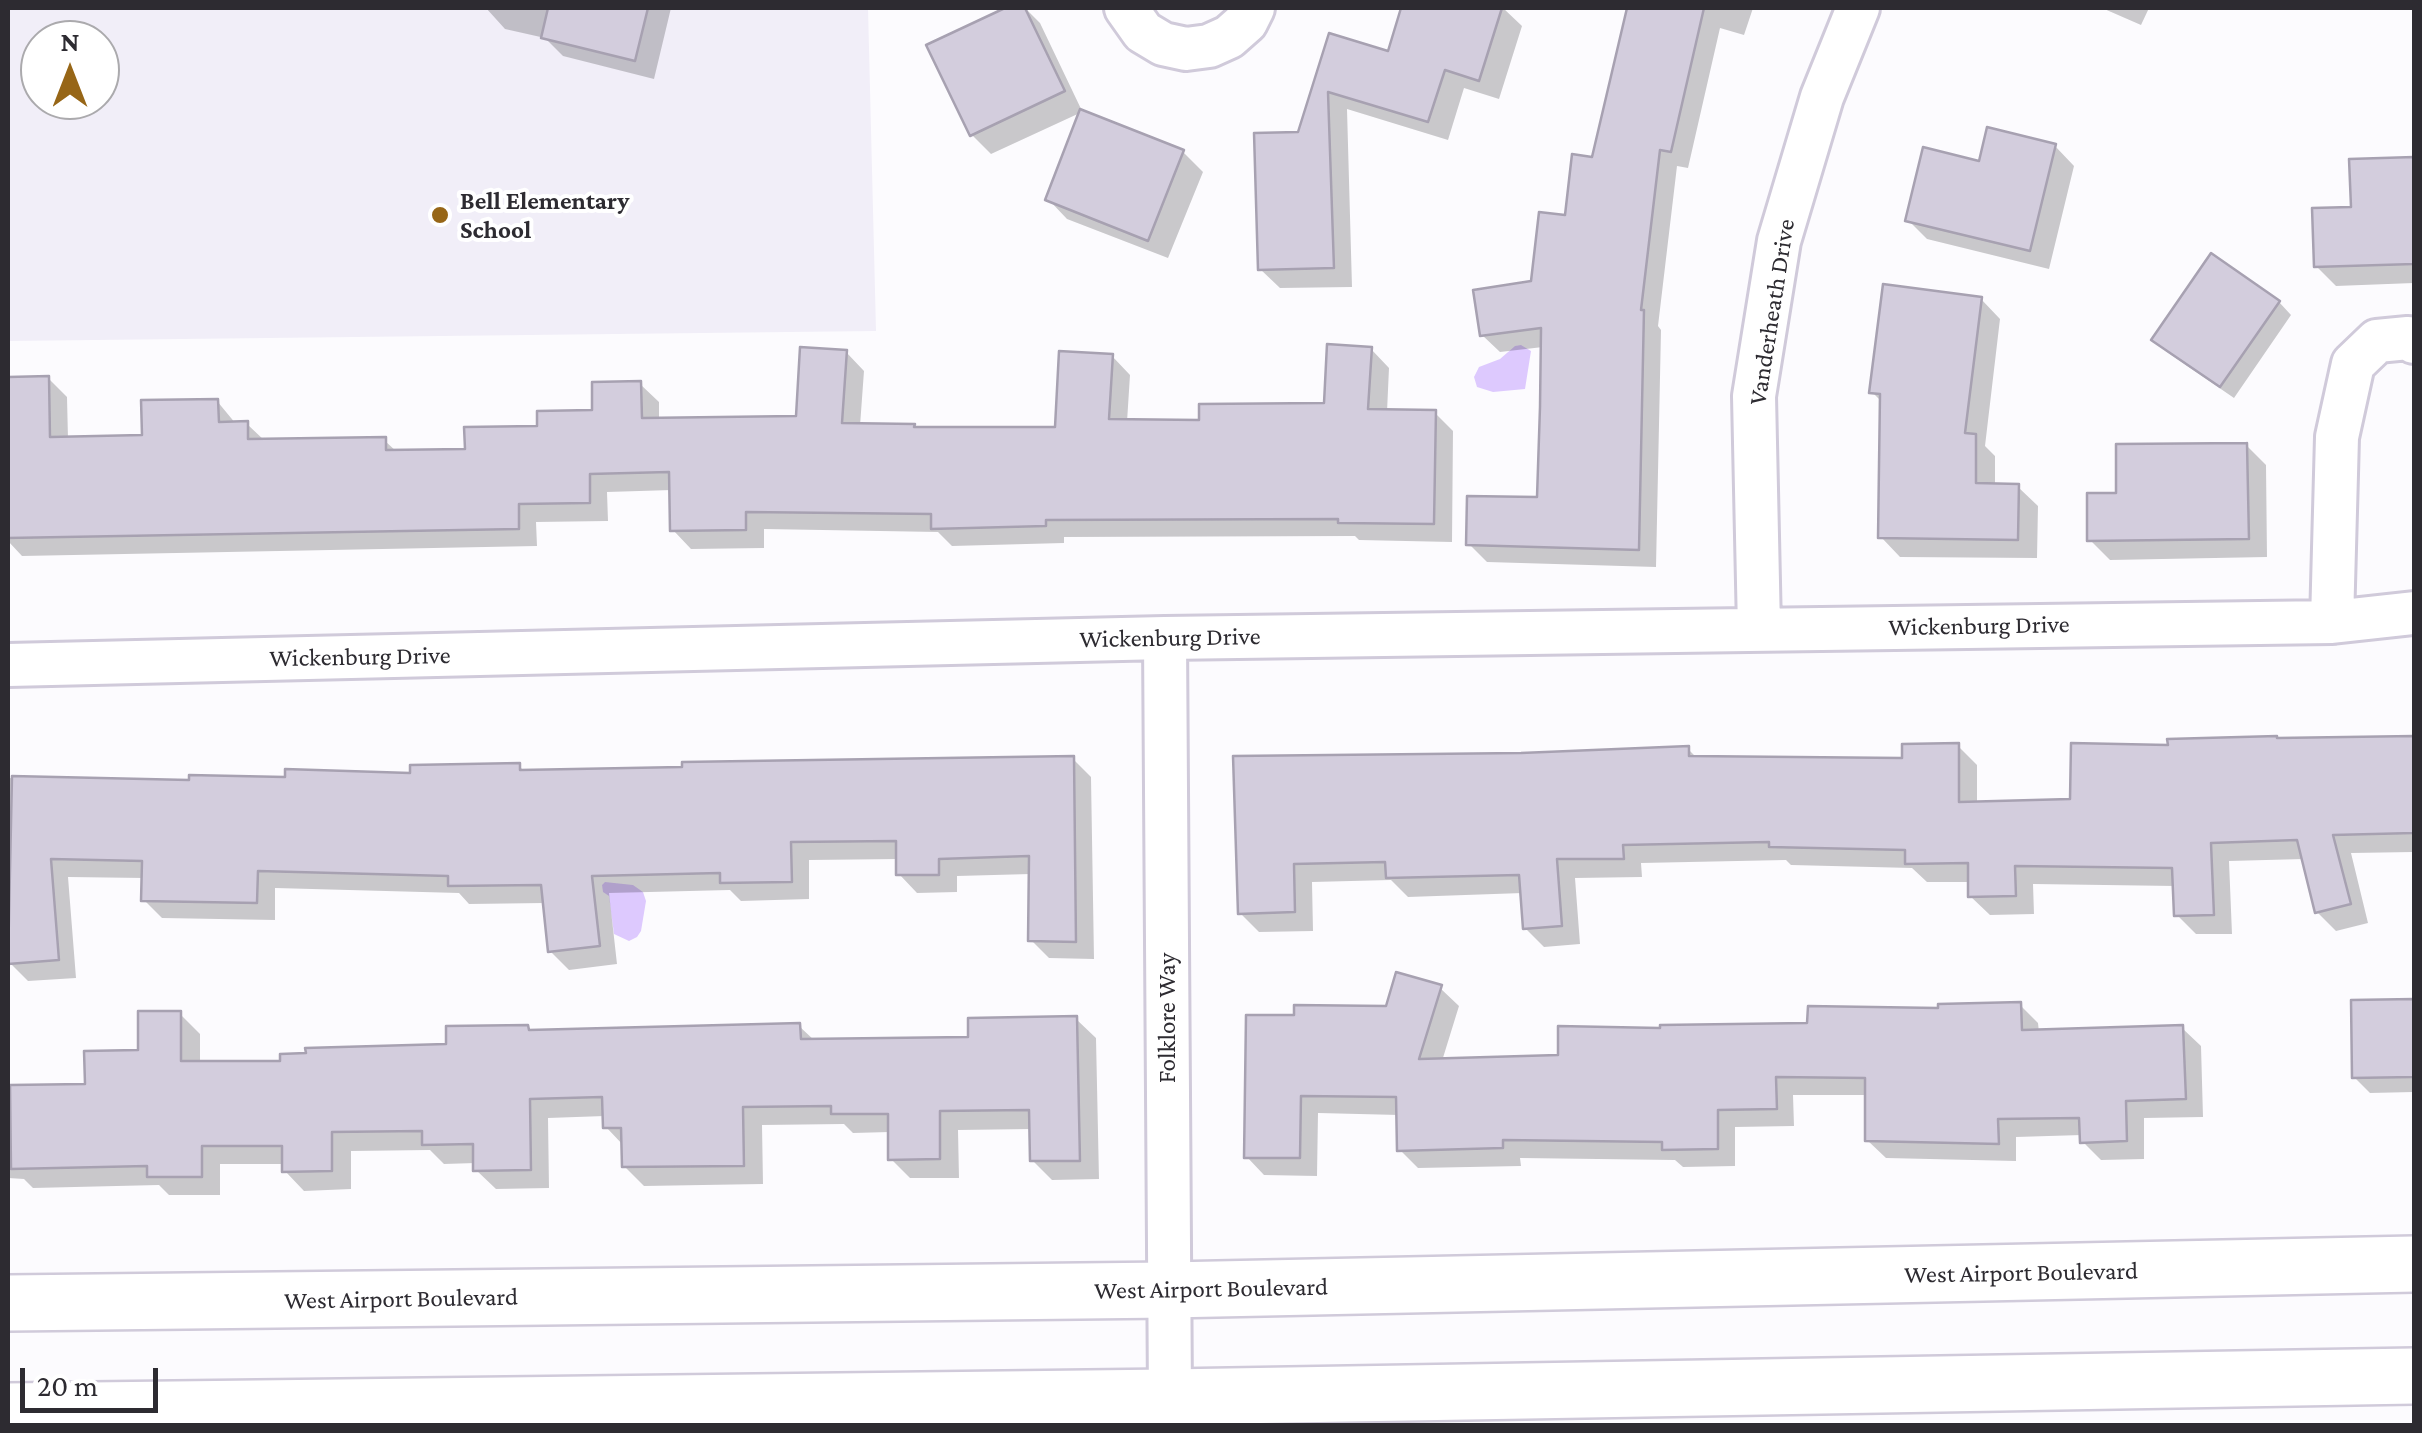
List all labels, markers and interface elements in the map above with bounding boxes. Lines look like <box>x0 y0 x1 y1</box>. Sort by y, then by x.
north arrow <box>20 20 120 120</box>
text: N <box>60 26 80 57</box>
place label: Bell Elementary School <box>460 186 629 245</box>
marker: Bell Elementary School <box>429 204 451 226</box>
street label: Vanderheath Drive <box>1742 217 1802 407</box>
street label: Wickenburg Drive <box>1888 609 2070 643</box>
street label: Wickenburg Drive <box>1079 621 1261 655</box>
street label: Wickenburg Drive <box>269 640 451 674</box>
street label: Folklore Way <box>1152 953 1182 1083</box>
street label: West Airport Boulevard <box>1904 1256 2138 1290</box>
street label: West Airport Boulevard <box>1094 1272 1328 1306</box>
street label: West Airport Boulevard <box>284 1282 518 1316</box>
scale bar <box>25 1348 162 1410</box>
text: 20 m <box>37 1369 98 1402</box>

